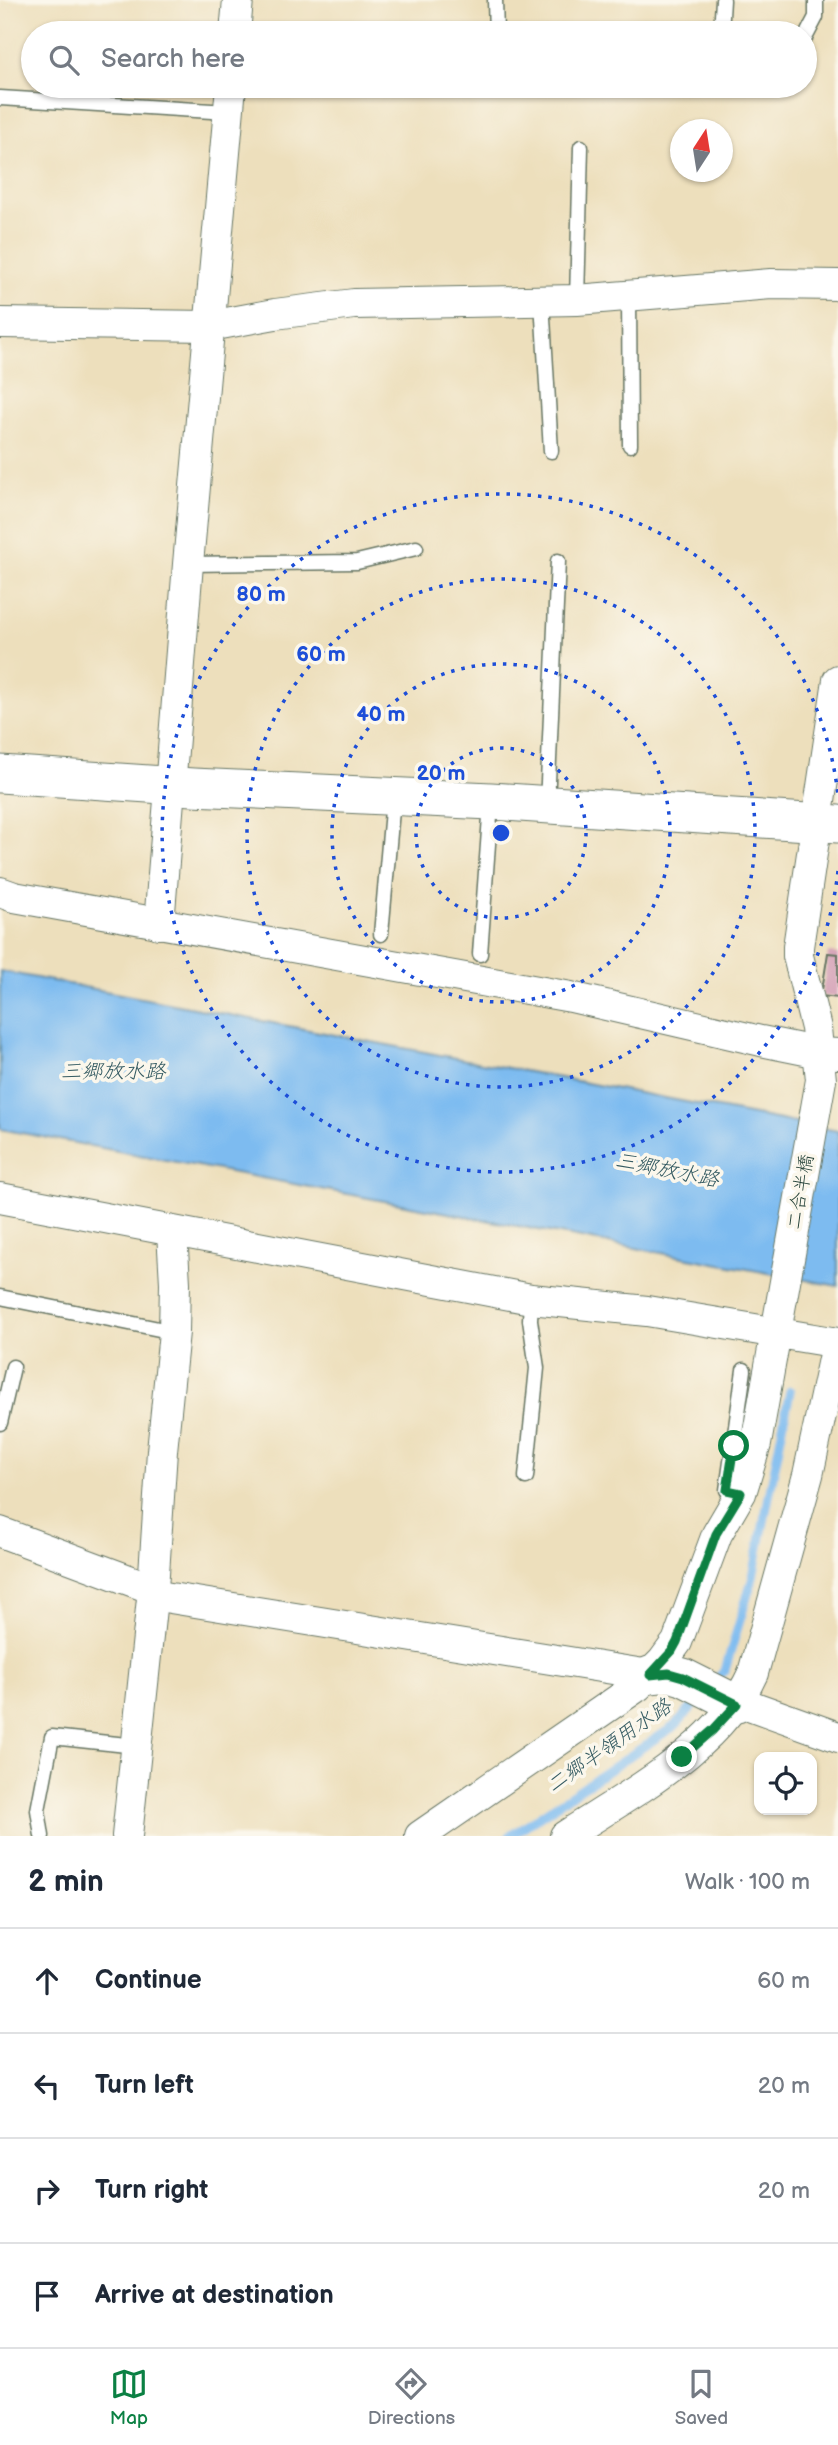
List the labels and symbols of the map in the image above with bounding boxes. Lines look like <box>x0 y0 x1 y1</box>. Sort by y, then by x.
north arrow <box>670 119 733 182</box>
text: 80 m <box>236 582 286 607</box>
text: 60 m <box>296 642 346 667</box>
text: 40 m <box>356 702 406 727</box>
text: 20 m <box>417 761 465 786</box>
centre of rings <box>489 821 513 845</box>
water label: 三郷放水路 <box>61 1059 166 1084</box>
water label: 三郷放水路 <box>613 1148 722 1192</box>
street label: 二合半橋 <box>783 1153 819 1231</box>
route start <box>718 1430 749 1461</box>
water label: 二郷半領用水路 <box>542 1693 677 1798</box>
route end <box>666 1741 697 1772</box>

